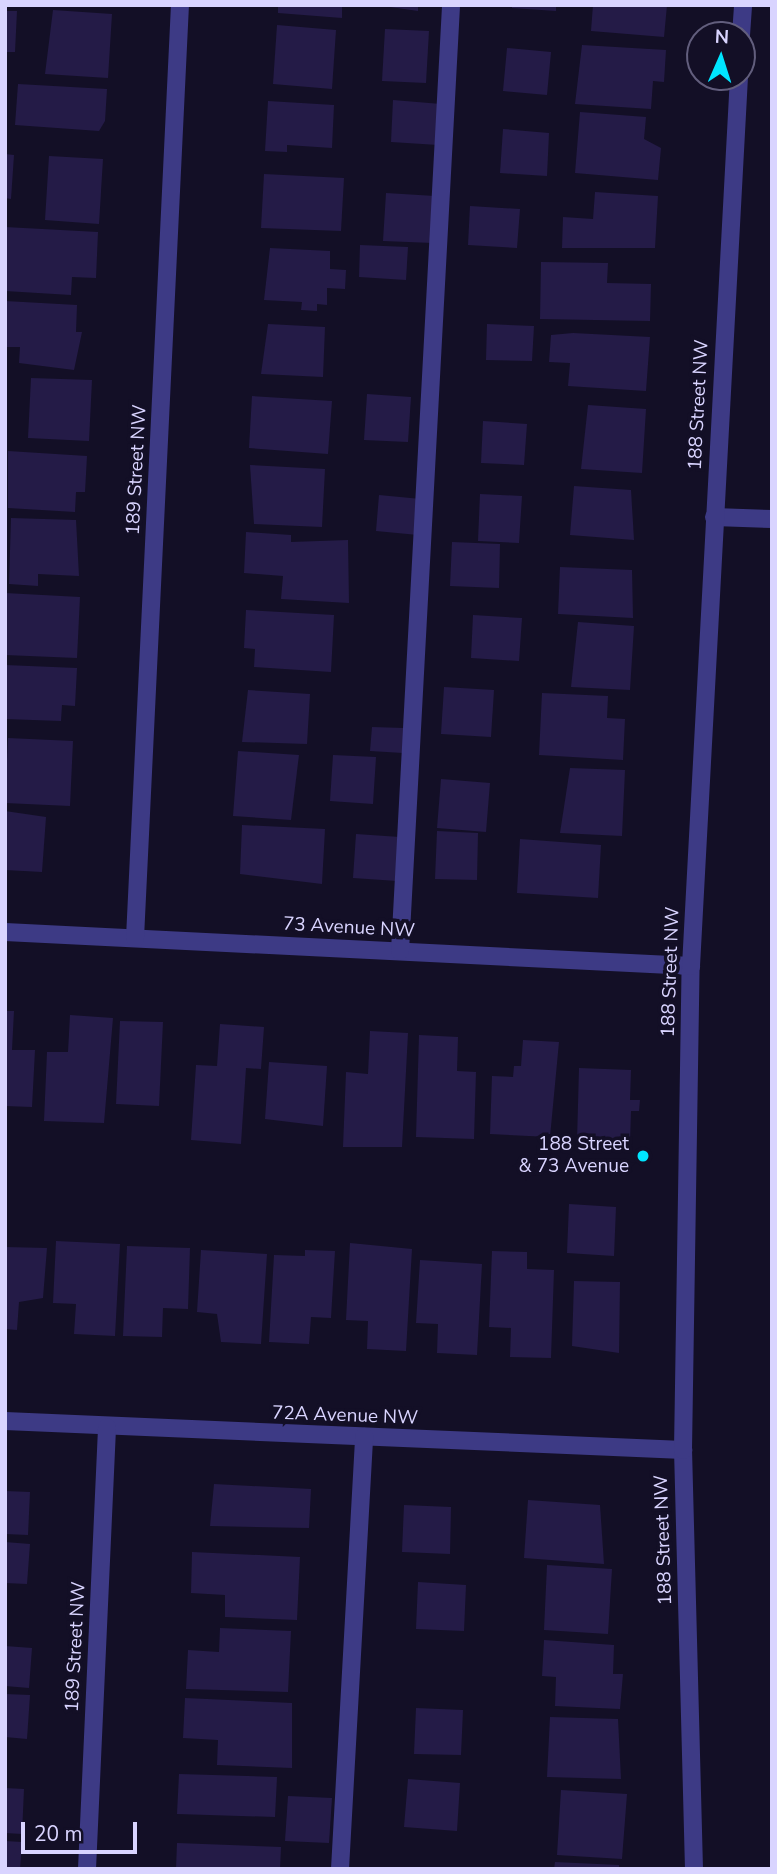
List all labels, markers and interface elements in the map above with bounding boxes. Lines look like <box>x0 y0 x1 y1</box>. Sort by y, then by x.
north arrow <box>686 21 756 91</box>
text: N <box>714 24 730 50</box>
street label: 188 Street NW <box>684 339 714 471</box>
street label: 189 Street NW <box>122 404 152 536</box>
street label: 188 Street NW <box>657 906 685 1038</box>
street label: 73 Avenue NW <box>282 913 416 943</box>
place label: 188 Street & 73 Avenue <box>519 1134 629 1178</box>
marker: 188 Street & 73 Avenue <box>635 1148 651 1164</box>
street label: 72A Avenue NW <box>272 1402 418 1430</box>
street label: 188 Street NW <box>650 1474 678 1606</box>
street label: 189 Street NW <box>61 1581 91 1713</box>
scale bar <box>24 1808 140 1852</box>
text: 20 m <box>34 1820 83 1848</box>

